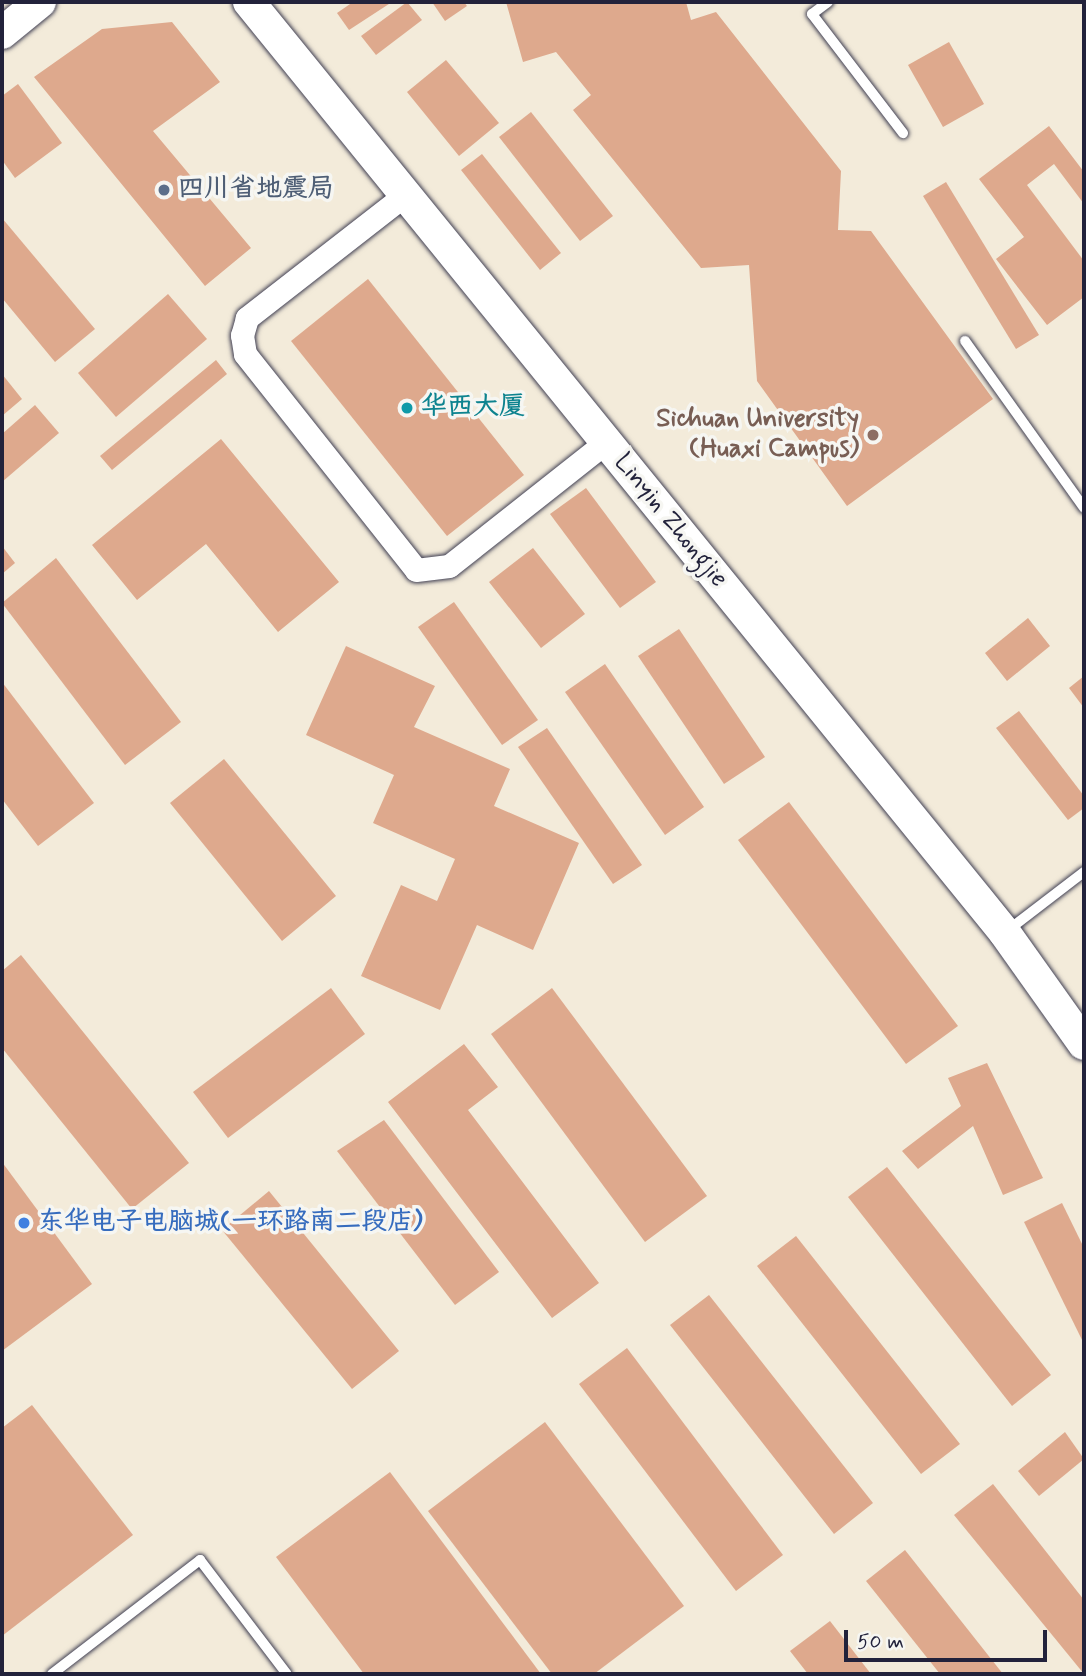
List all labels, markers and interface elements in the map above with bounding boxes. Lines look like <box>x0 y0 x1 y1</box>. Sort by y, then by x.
place label: 四川省地震局 <box>178 174 334 206</box>
marker: 四川省地震局 <box>156 182 172 198</box>
place label: 华西大厦 <box>421 392 525 424</box>
marker: 华西大厦 <box>399 400 415 416</box>
place label: Sichuan University (Huaxi Campus) <box>656 404 859 466</box>
marker: Sichuan University (Huaxi Campus) <box>865 427 881 443</box>
street label: Linyin Zhongjie <box>605 446 735 596</box>
place label: 东华电子电脑城(一环路南二段店) <box>38 1207 422 1239</box>
marker: 东华电子电脑城(一环路南二段店) <box>16 1215 32 1231</box>
scale bar <box>848 1616 1051 1660</box>
text: 50 m <box>857 1628 904 1656</box>

